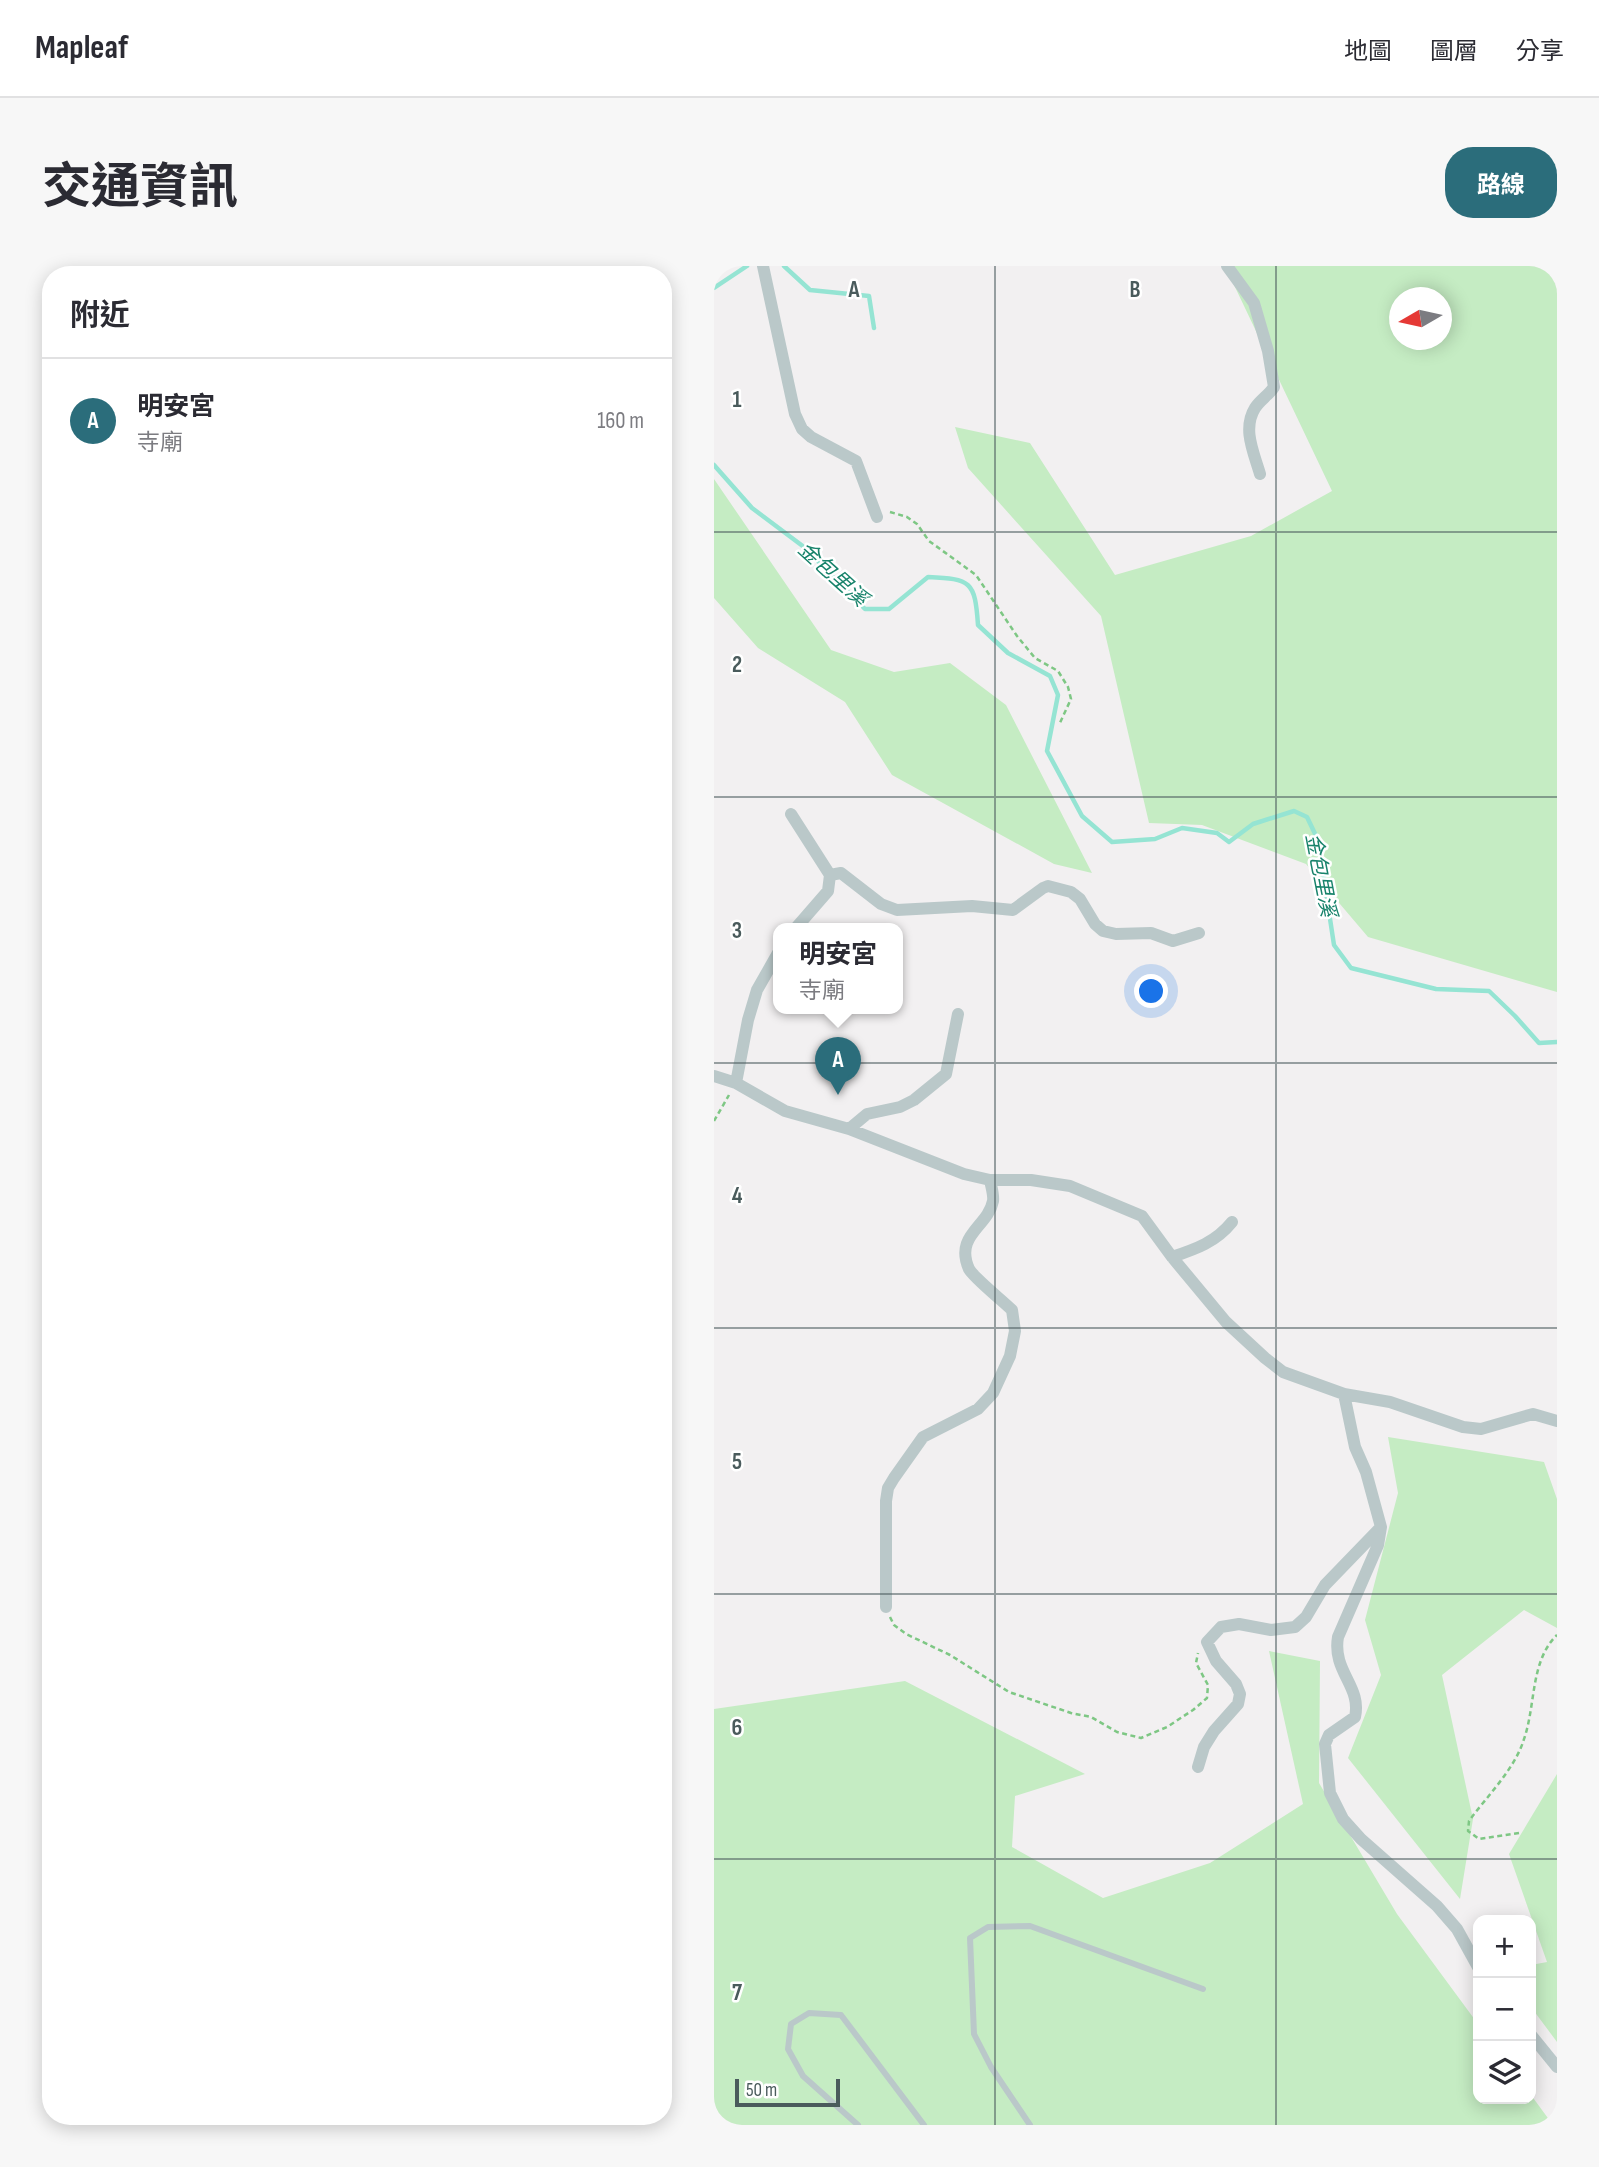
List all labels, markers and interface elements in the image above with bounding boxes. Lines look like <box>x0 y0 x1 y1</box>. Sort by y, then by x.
text: Mapleaf <box>35 28 128 68</box>
text: 地圖 <box>1344 37 1392 66</box>
text: 圖層 <box>1430 37 1478 66</box>
text: 分享 <box>1516 37 1564 66</box>
button: 路線 <box>1445 147 1557 218</box>
text: 交通資訊 <box>42 159 238 218</box>
text: A <box>848 276 861 304</box>
text: B <box>1130 276 1141 304</box>
north arrow <box>1389 287 1452 350</box>
text: 附近 <box>70 298 130 334</box>
text: 1 <box>732 386 742 414</box>
text: 明安宮 <box>137 392 215 423</box>
text: A <box>88 407 98 435</box>
text: 160 m <box>597 407 644 435</box>
text: 寺廟 <box>137 429 183 457</box>
water label: 金包里溪 <box>793 537 874 614</box>
text: 2 <box>732 651 742 679</box>
water label: 金包里溪 <box>1300 831 1341 922</box>
text: 3 <box>732 917 742 945</box>
popup <box>773 923 903 1014</box>
text: 明安宮 <box>799 940 877 971</box>
your location <box>1134 974 1168 1008</box>
text: 寺廟 <box>799 977 845 1005</box>
pin: A <box>815 1037 861 1095</box>
text: 4 <box>732 1182 743 1210</box>
text: 5 <box>732 1448 742 1476</box>
text: 6 <box>732 1714 742 1742</box>
map controls <box>1473 1915 1536 2104</box>
button: + <box>1473 1915 1536 1978</box>
button: − <box>1473 1978 1536 2041</box>
text: 7 <box>732 1979 742 2007</box>
button: layers <box>1473 2041 1536 2104</box>
scale bar <box>735 2076 840 2108</box>
text: 50 m <box>746 2079 777 2102</box>

